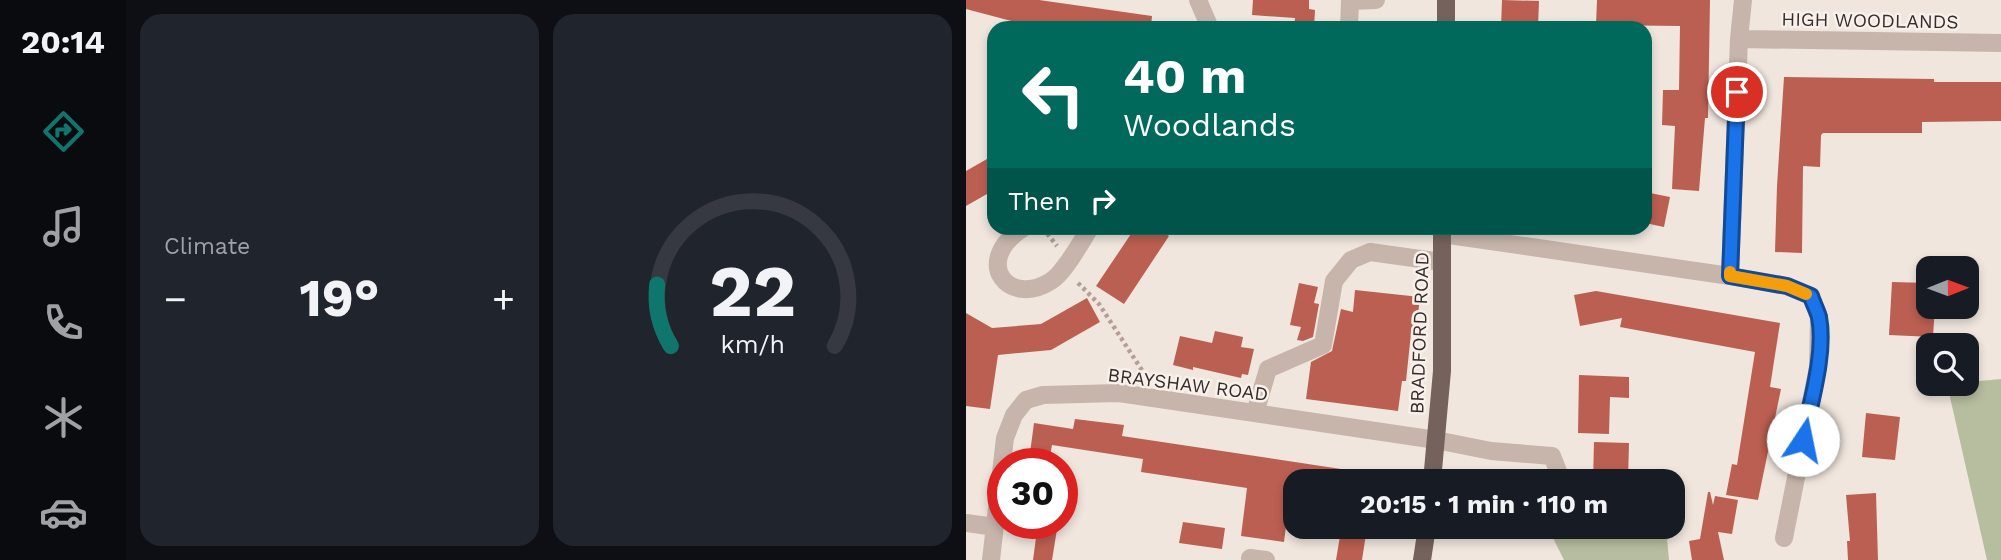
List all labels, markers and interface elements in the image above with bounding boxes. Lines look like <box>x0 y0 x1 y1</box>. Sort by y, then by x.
street label: HIGH WOODLANDS <box>1781 7 1959 34</box>
text: 20:14 <box>21 23 105 61</box>
text: 40 m <box>1123 47 1246 105</box>
icon: left <box>1008 49 1099 140</box>
pin <box>1707 62 1767 122</box>
icon: arrive <box>1718 73 1756 111</box>
text: Woodlands <box>1123 106 1296 144</box>
icon: directions <box>39 107 88 156</box>
icon: right <box>1084 182 1122 220</box>
text: Then <box>1008 186 1070 216</box>
icon: music <box>39 202 88 251</box>
text: Climate <box>164 233 250 260</box>
text: 22 <box>709 248 796 334</box>
street label: BRADFORD ROAD <box>1405 252 1434 414</box>
north arrow <box>1916 256 1979 318</box>
map controls <box>1916 256 1979 396</box>
text: 19° <box>299 268 380 329</box>
text: − <box>164 277 187 321</box>
text: + <box>492 277 515 321</box>
icon: phone <box>39 298 88 347</box>
text: km/h <box>720 330 785 359</box>
button: search <box>1916 333 1979 396</box>
street label: BRAYSHAW ROAD <box>1106 363 1270 406</box>
icon: climate <box>39 393 88 442</box>
position arrow <box>1766 403 1840 477</box>
speed limit sign: 30 <box>987 448 1078 539</box>
icon: car <box>39 488 88 537</box>
text: 20:15 · 1 min · 110 m <box>1360 489 1608 519</box>

